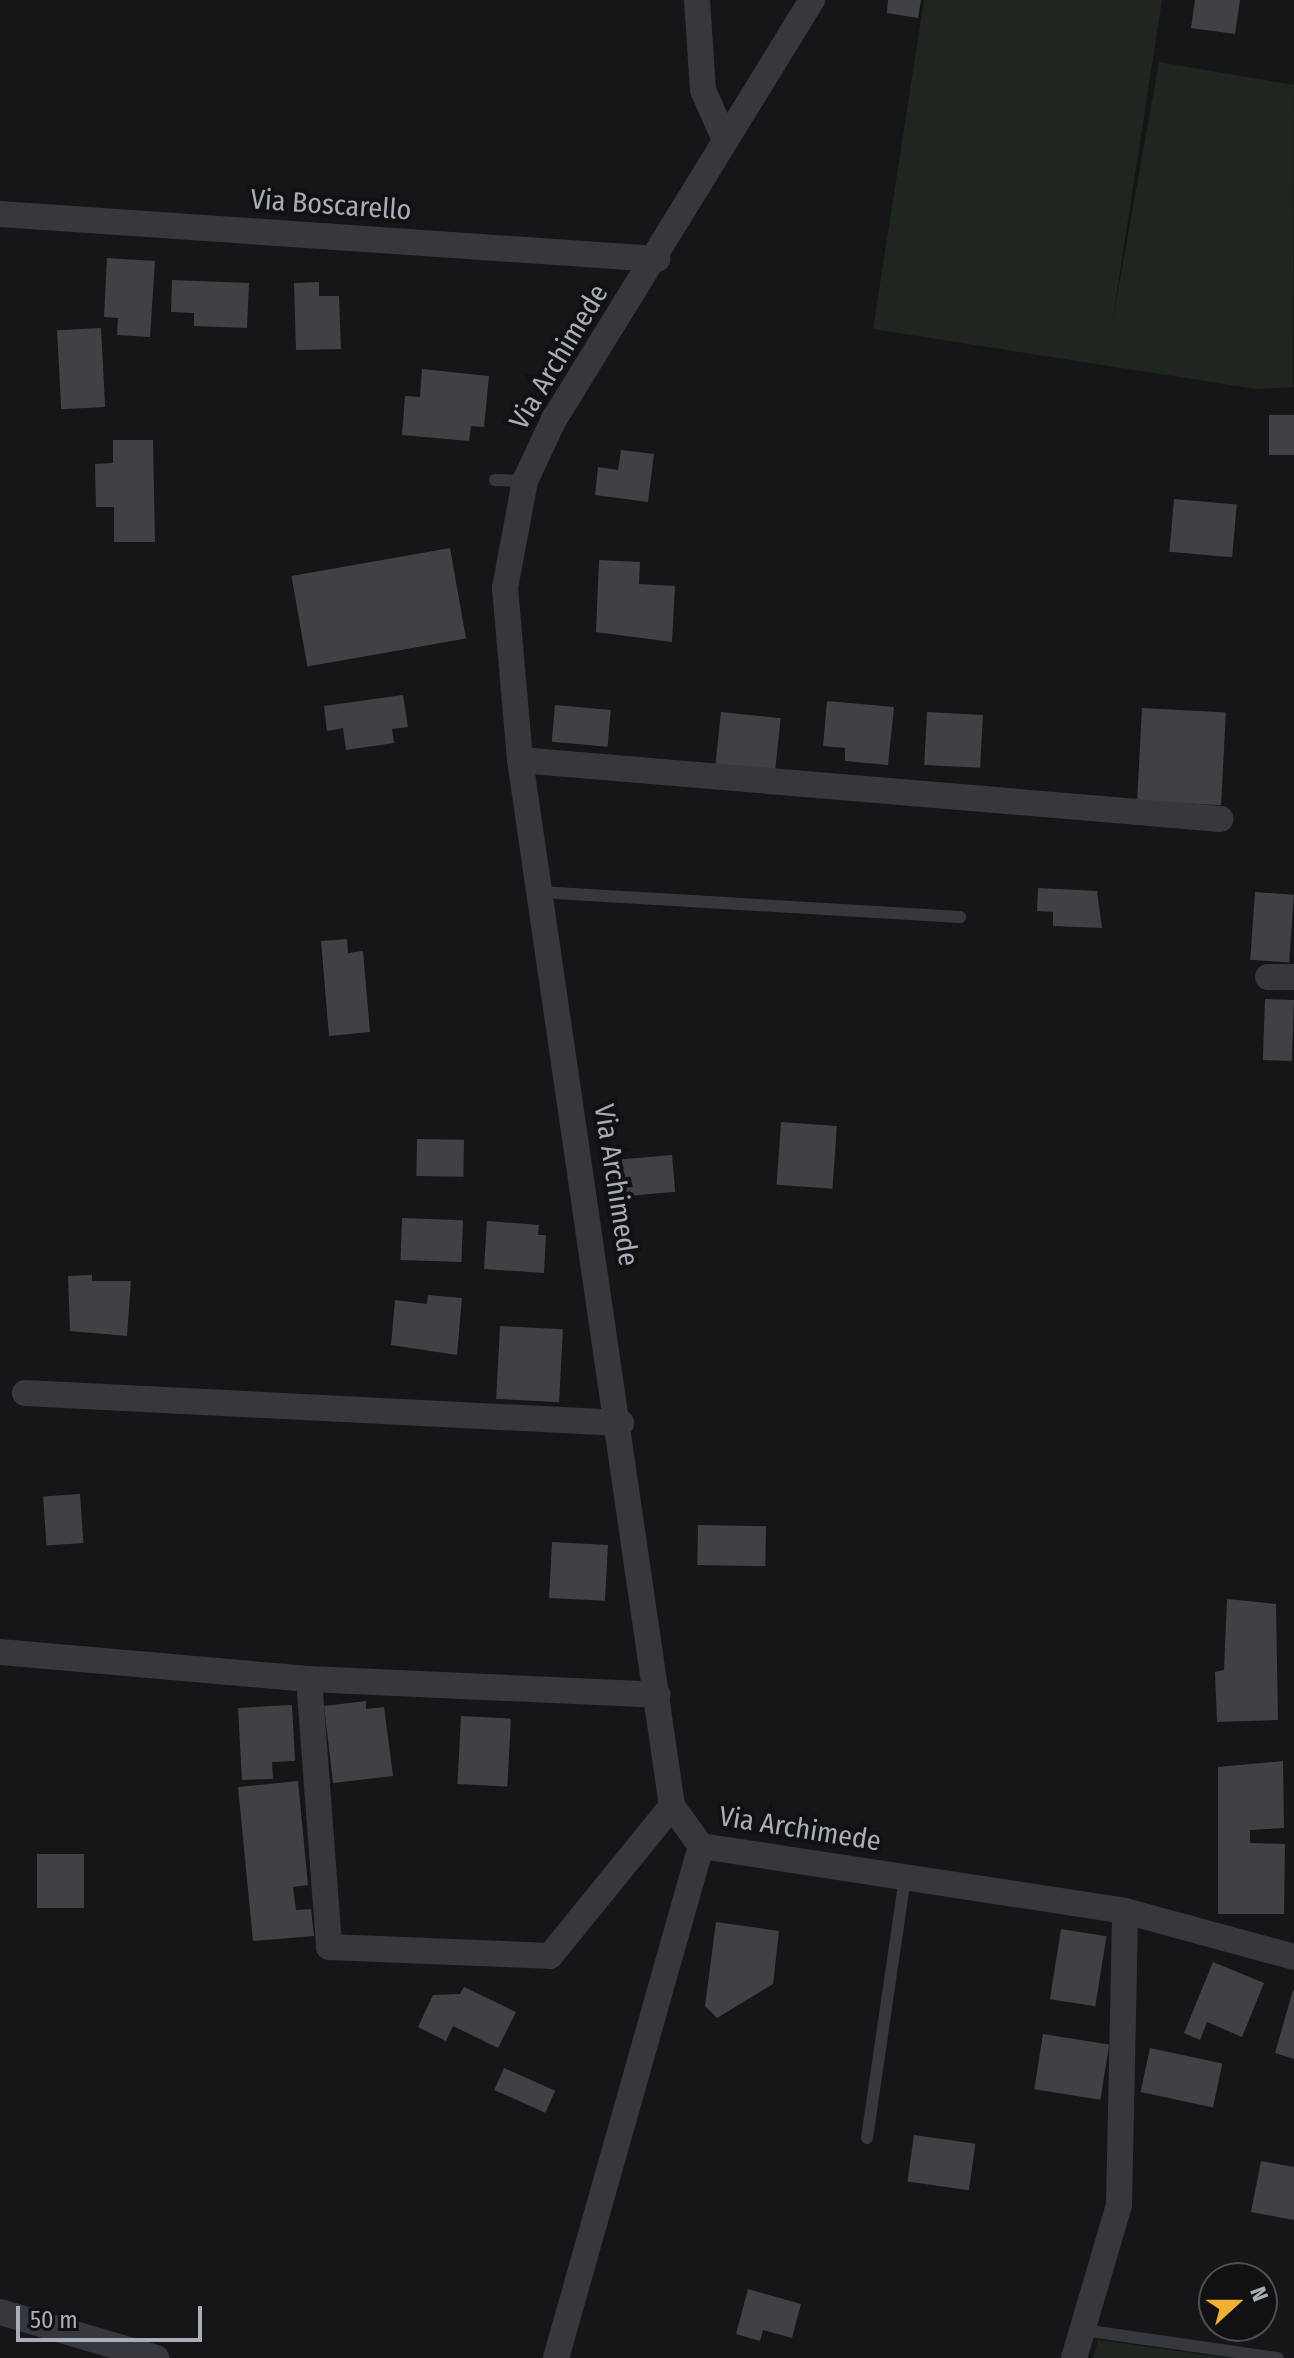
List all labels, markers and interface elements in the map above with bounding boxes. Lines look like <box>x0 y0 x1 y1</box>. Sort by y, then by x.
street label: Via Boscarello <box>249 183 413 227</box>
street label: Via Archimede <box>503 278 615 436</box>
street label: Via Archimede <box>587 1102 645 1268</box>
street label: Via Archimede <box>717 1800 883 1858</box>
north arrow <box>1198 2262 1278 2342</box>
text: N <box>1244 2283 1274 2305</box>
scale bar <box>20 2290 206 2340</box>
text: 50 m <box>30 2306 78 2334</box>

